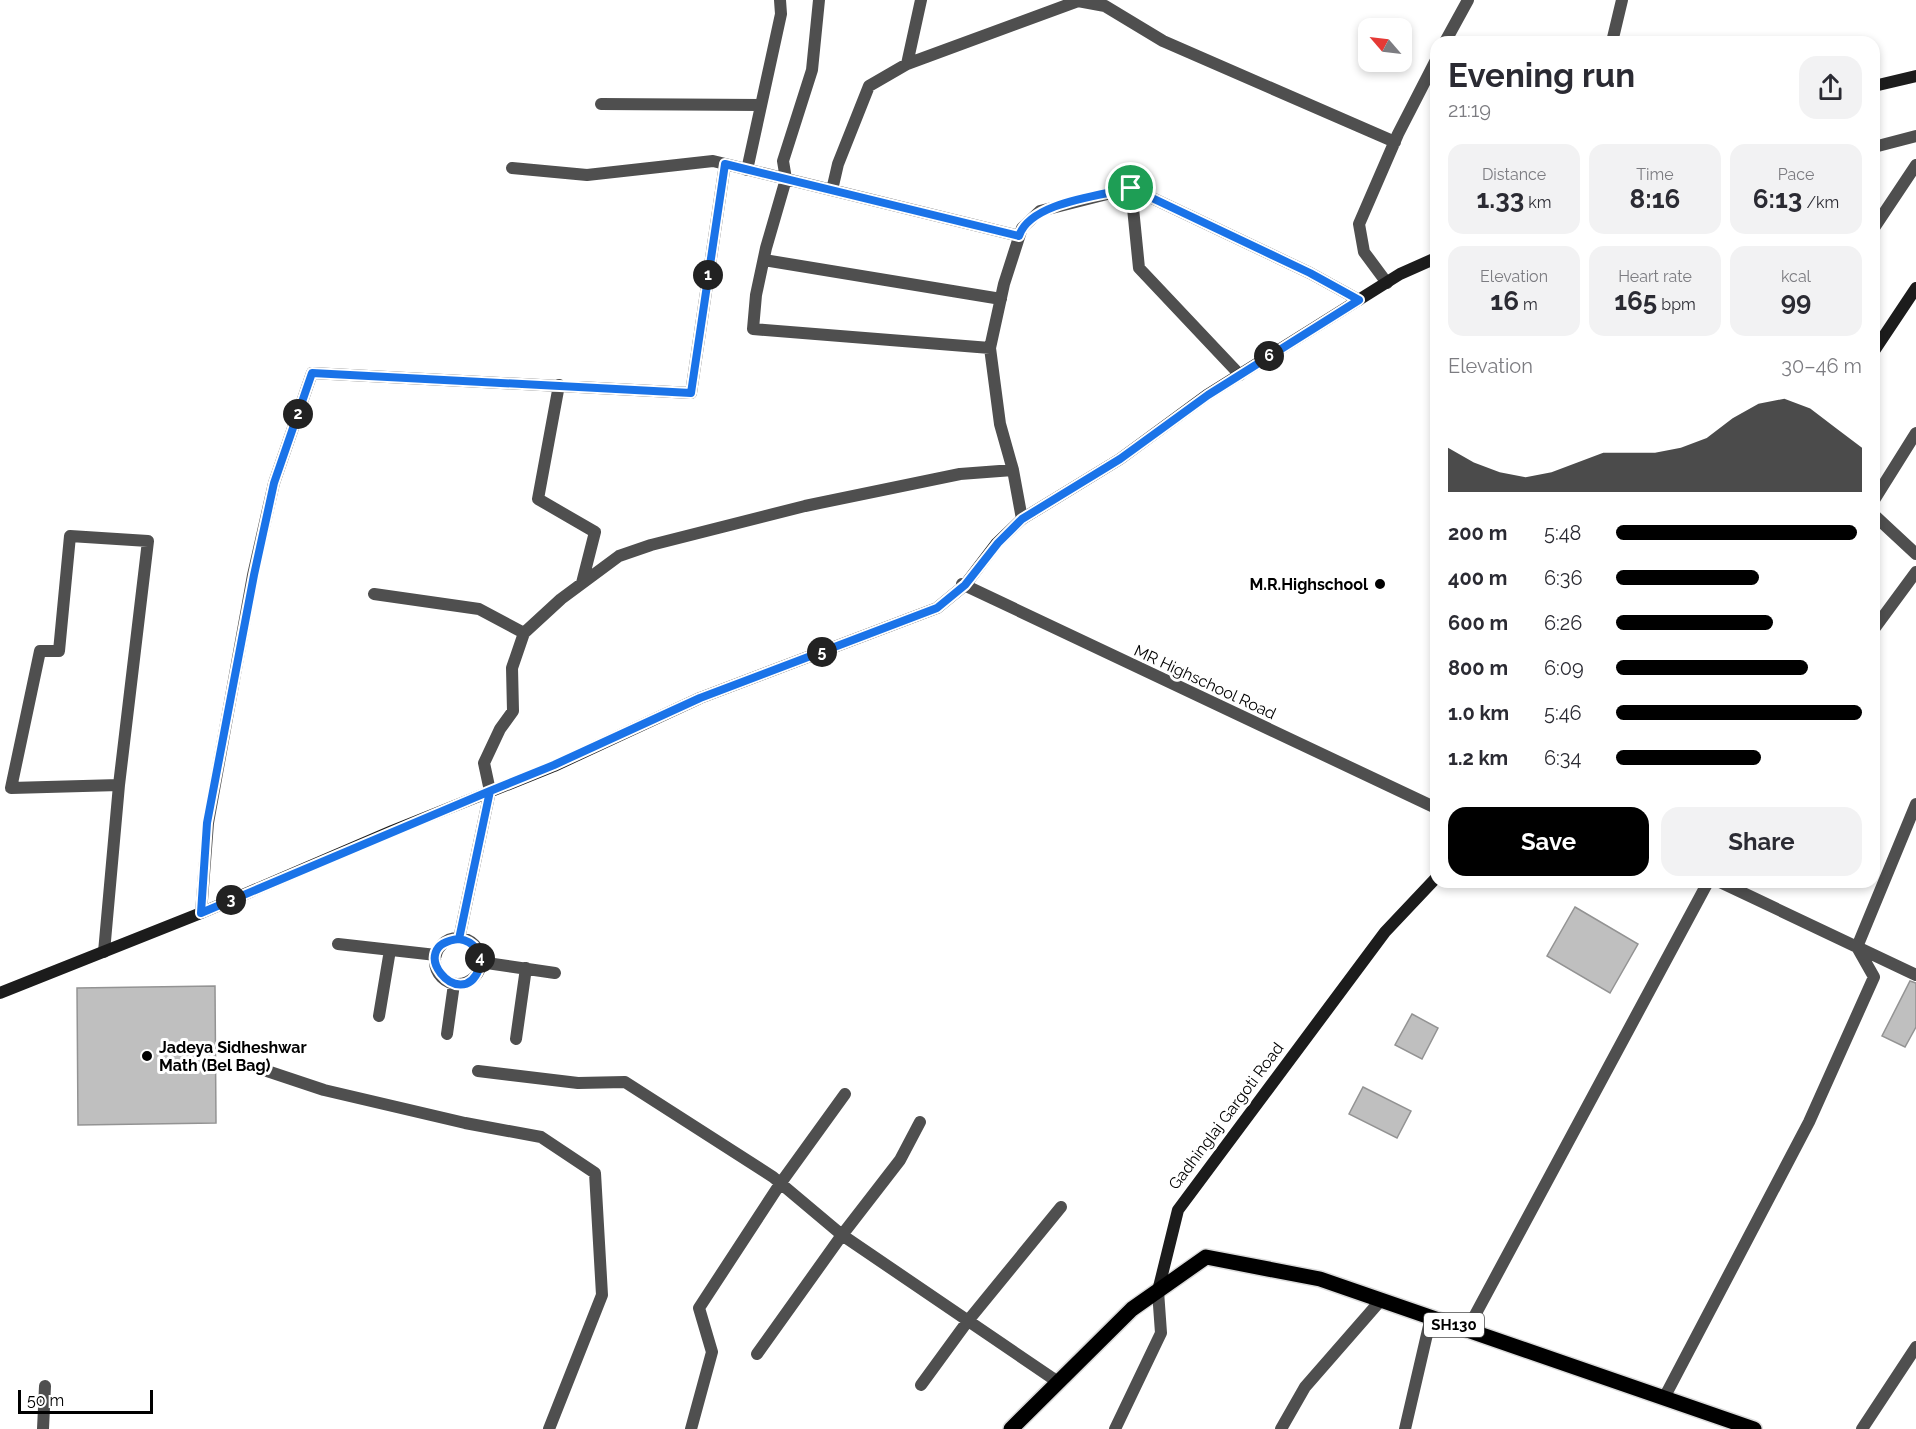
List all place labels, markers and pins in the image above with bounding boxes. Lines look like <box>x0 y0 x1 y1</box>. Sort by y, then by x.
pin <box>1105 162 1156 213</box>
pin: 1 <box>693 260 723 290</box>
pin: 6 <box>1254 341 1284 371</box>
pin: 2 <box>283 399 313 429</box>
place label: M.R.Highschool <box>1249 575 1369 594</box>
marker: M.R.Highschool <box>1373 577 1387 591</box>
pin: 5 <box>807 637 837 667</box>
pin: 3 <box>216 885 246 915</box>
pin: 4 <box>465 943 495 973</box>
place label: Jadeya Sidheshwar Math (Bel Bag) <box>159 1038 307 1075</box>
marker: Jadeya Sidheshwar Math (Bel Bag) <box>140 1049 154 1063</box>

